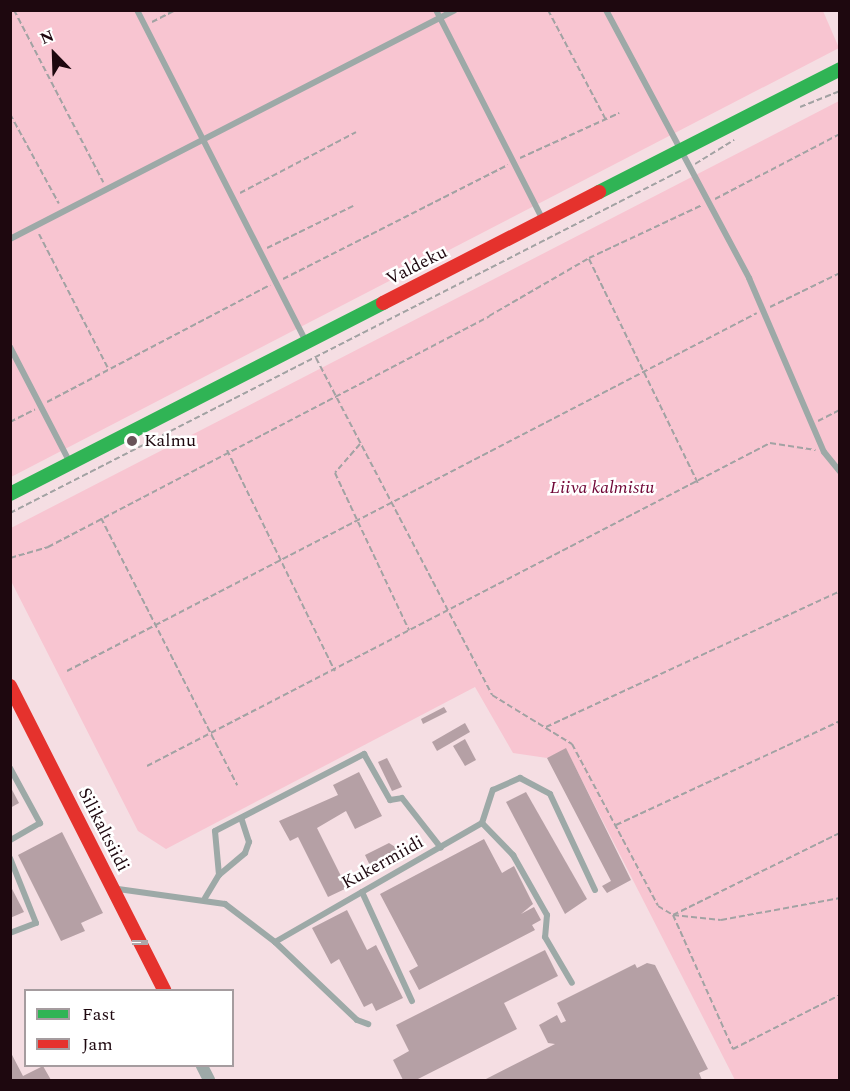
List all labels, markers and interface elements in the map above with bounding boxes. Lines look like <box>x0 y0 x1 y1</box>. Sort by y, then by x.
north arrow <box>24 24 84 84</box>
text: N <box>36 24 58 51</box>
street label: Valdeku <box>383 242 451 290</box>
place label: Kalmu <box>144 430 196 452</box>
marker: Kalmu <box>125 434 139 448</box>
park label: Liiva kalmistu <box>550 477 654 499</box>
street label: Silikaltsiidi <box>73 785 133 875</box>
street label: Kukermiidi <box>338 832 428 894</box>
legend <box>24 989 234 1067</box>
text: Fast <box>82 1001 115 1028</box>
text: Jam <box>82 1031 113 1058</box>

